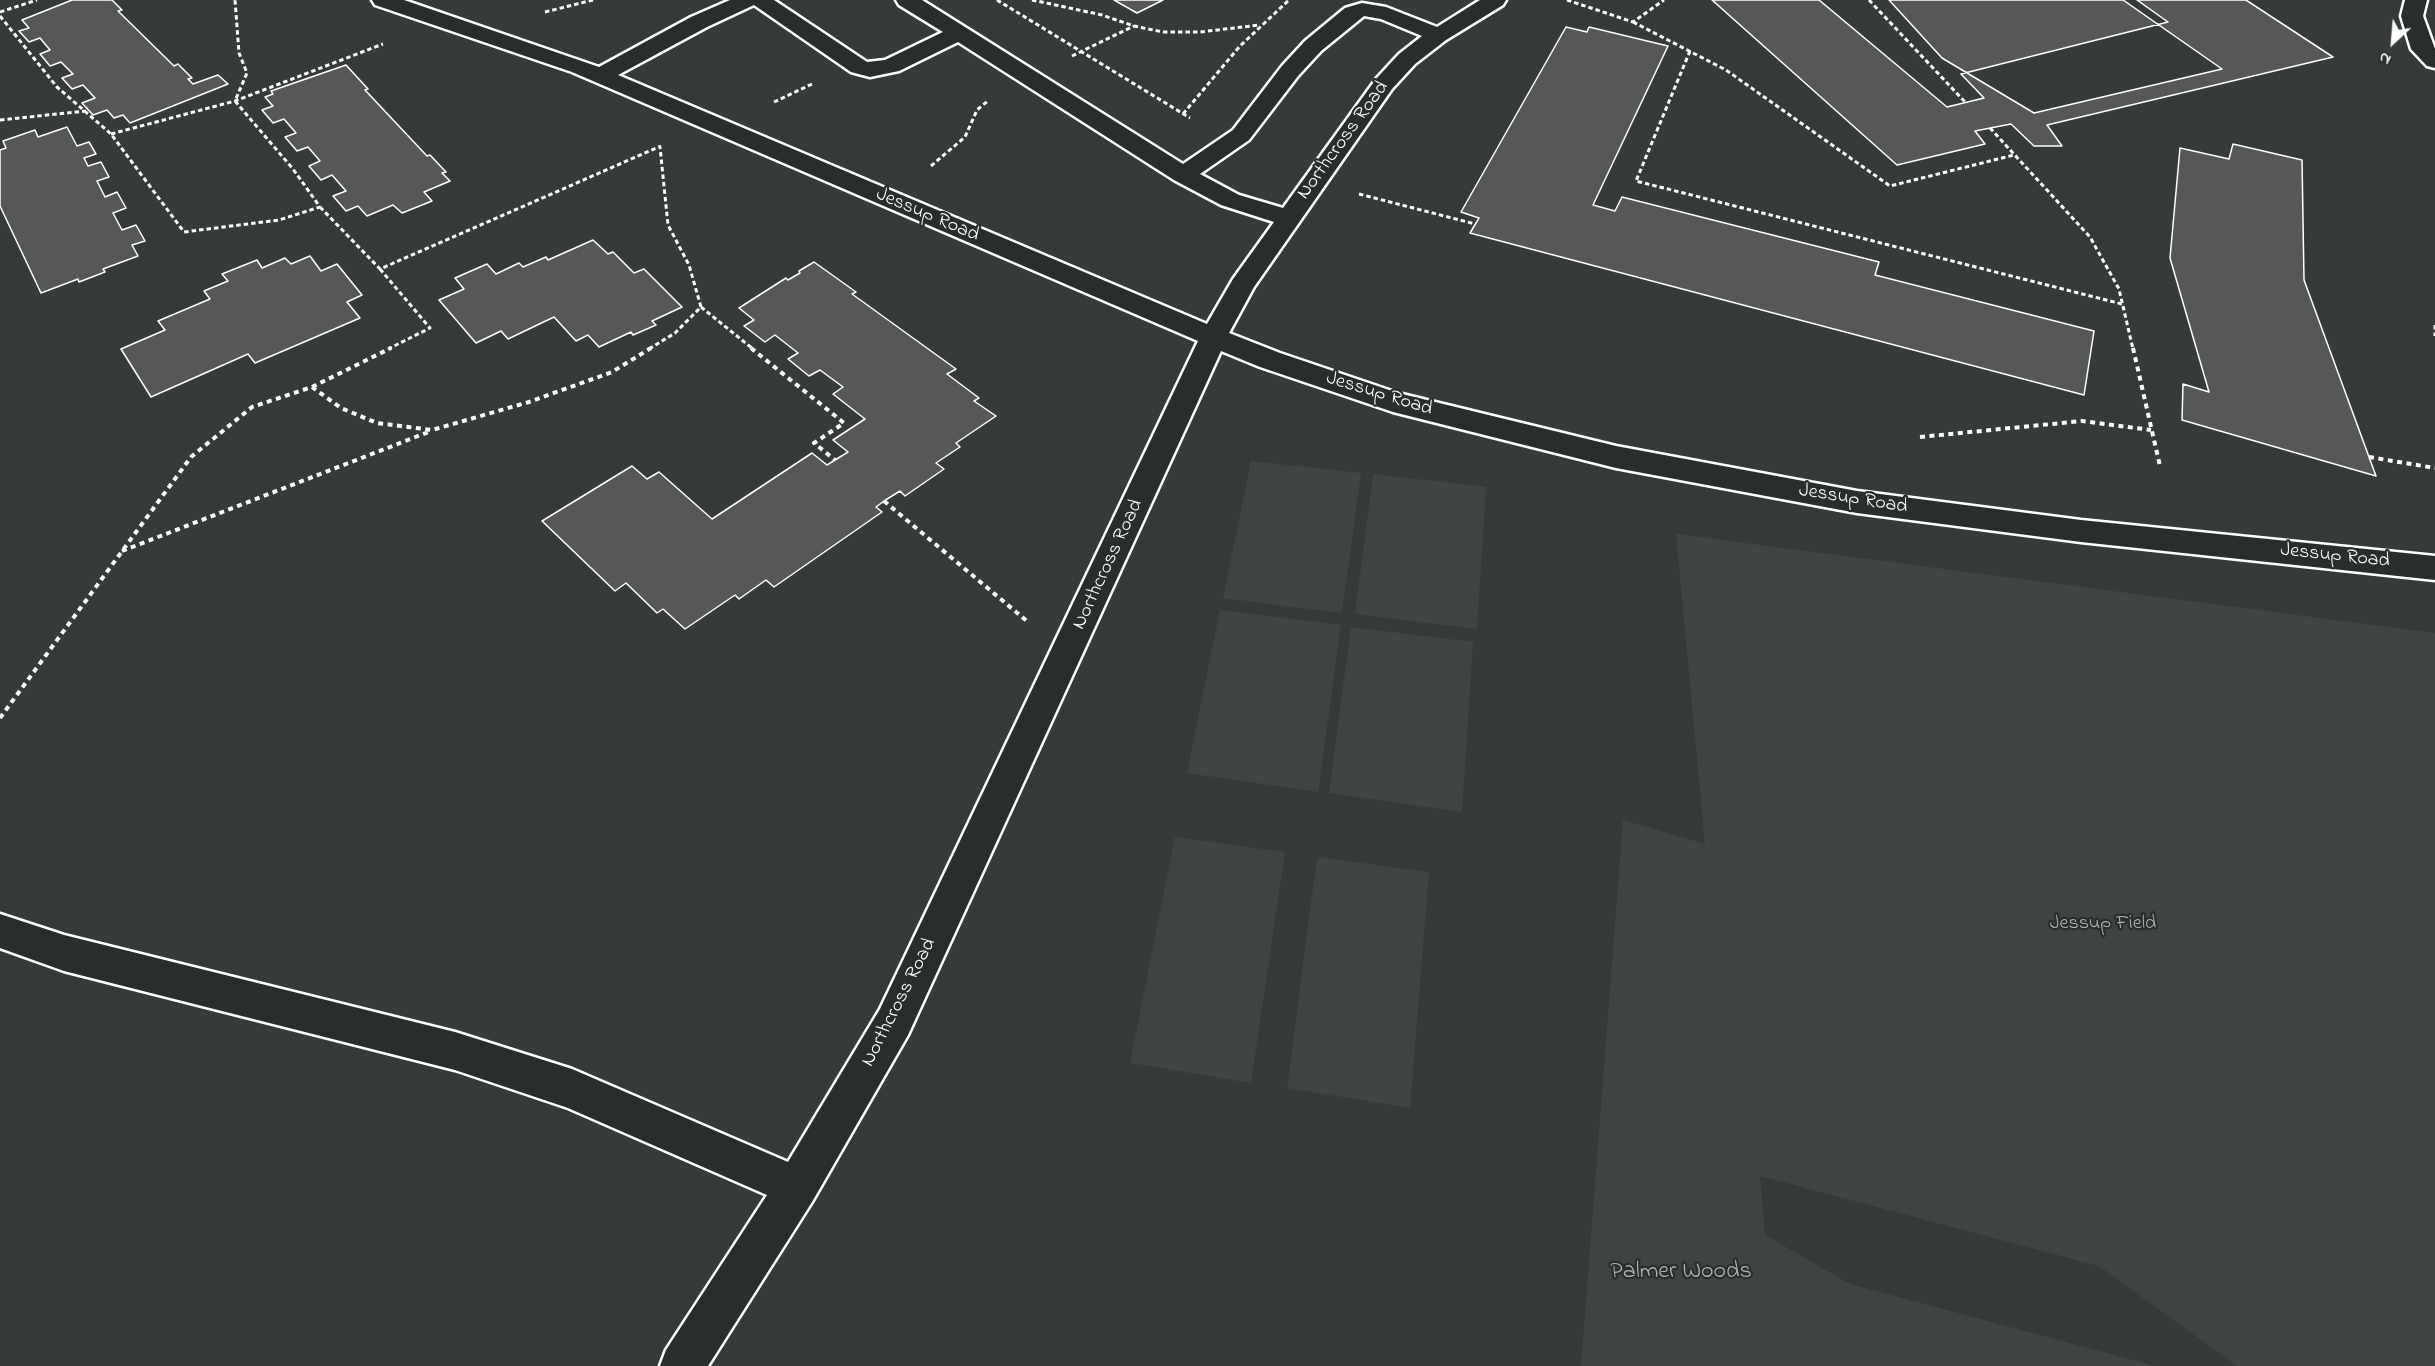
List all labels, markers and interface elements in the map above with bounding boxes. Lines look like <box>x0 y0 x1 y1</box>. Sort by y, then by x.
north arrow <box>2363 12 2423 72</box>
text: N <box>2375 45 2395 71</box>
street label: Northcross Road <box>1293 77 1395 205</box>
street label: Jessup Road <box>872 183 982 249</box>
street label: Jessup Road <box>1323 367 1435 423</box>
street label: Jessup Road <box>1797 480 1909 520</box>
street label: Northcross Road <box>1068 496 1150 634</box>
street label: Jessup Road <box>2279 539 2391 575</box>
park label: Jessup Field <box>2050 913 2156 937</box>
street label: Northcross Road <box>857 935 943 1071</box>
park label: Palmer Woods <box>1610 1259 1752 1287</box>

